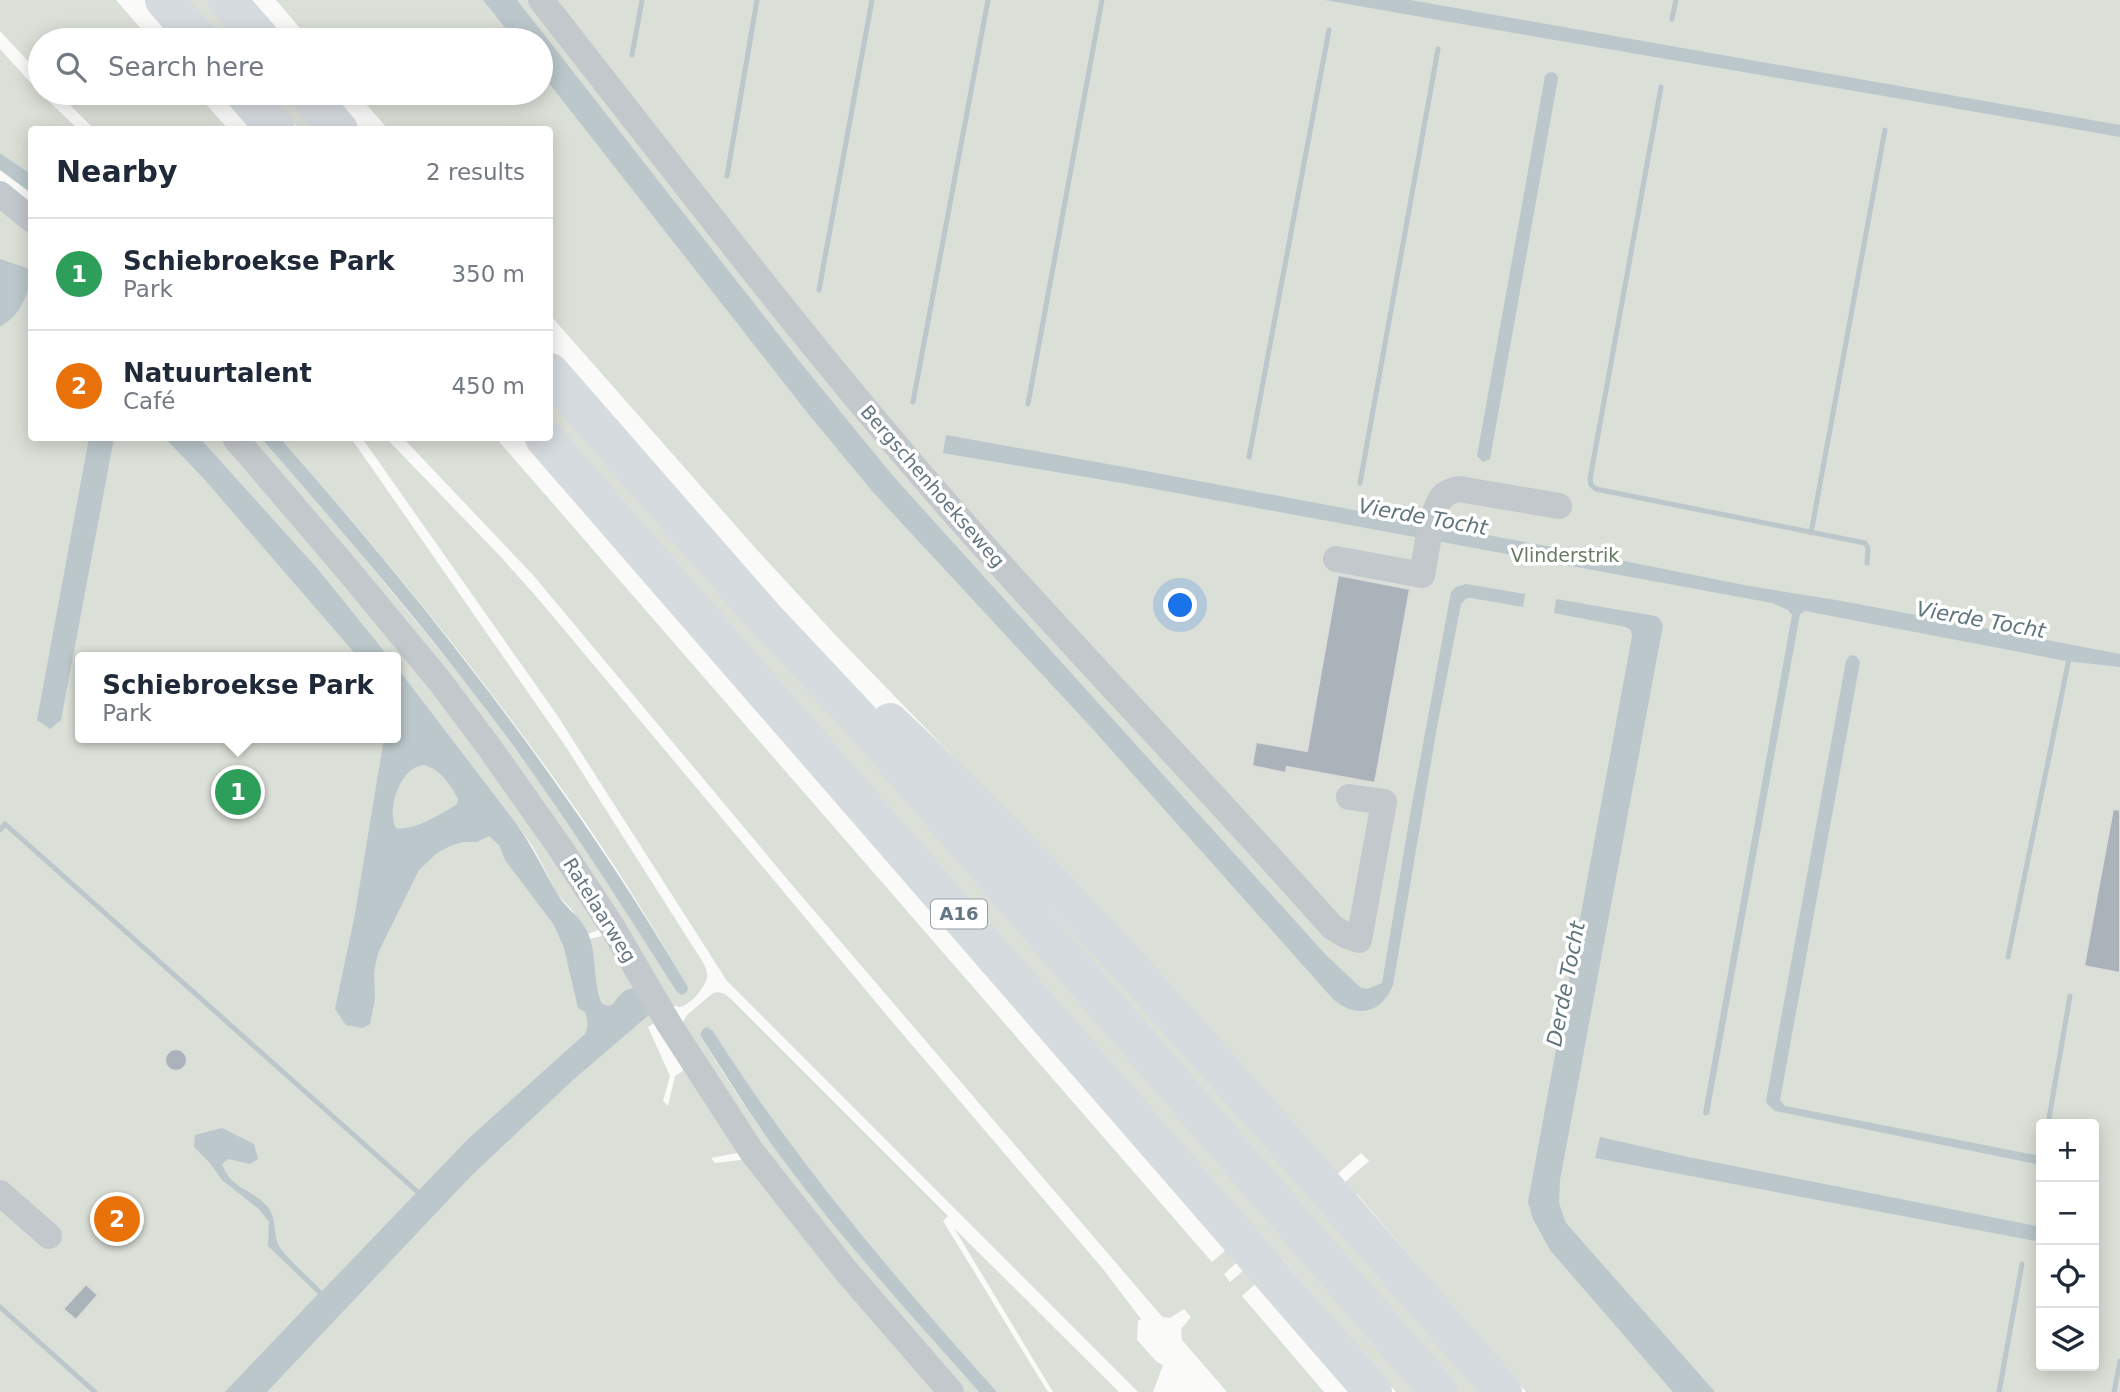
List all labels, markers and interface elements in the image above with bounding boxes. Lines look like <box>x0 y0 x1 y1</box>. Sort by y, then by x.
search box <box>28 28 553 105</box>
icon: search <box>52 48 90 86</box>
text: Search here <box>108 52 264 82</box>
text: Nearby <box>56 154 178 189</box>
text: 2 results <box>426 159 525 185</box>
text: Schiebroekse Park <box>123 246 395 276</box>
text: 1 <box>71 261 87 287</box>
text: 350 m <box>451 261 525 287</box>
text: Park <box>123 276 173 302</box>
text: Natuurtalent <box>123 358 312 388</box>
text: 2 <box>71 373 87 399</box>
text: 450 m <box>451 373 525 399</box>
text: Café <box>123 388 175 414</box>
street label: Bergschenhoekseweg <box>857 400 1009 572</box>
water label: Vierde Tocht <box>1356 494 1490 540</box>
park label: Vlinderstrik <box>1511 544 1619 566</box>
your location <box>1163 588 1197 622</box>
water label: Vierde Tocht <box>1914 597 2048 643</box>
popup <box>75 652 401 743</box>
text: Schiebroekse Park <box>102 670 374 700</box>
text: Park <box>102 700 152 726</box>
pin: 1 <box>215 766 261 818</box>
street label: Ratelaarweg <box>559 854 641 966</box>
road number: A16 <box>931 900 987 929</box>
water label: Derde Tocht <box>1542 919 1590 1049</box>
map controls <box>2036 1119 2099 1371</box>
button: + <box>2036 1119 2099 1182</box>
button: − <box>2036 1182 2099 1245</box>
pin: 2 <box>94 1193 140 1245</box>
button: locate <box>2036 1245 2099 1308</box>
button: layers <box>2036 1308 2099 1371</box>

